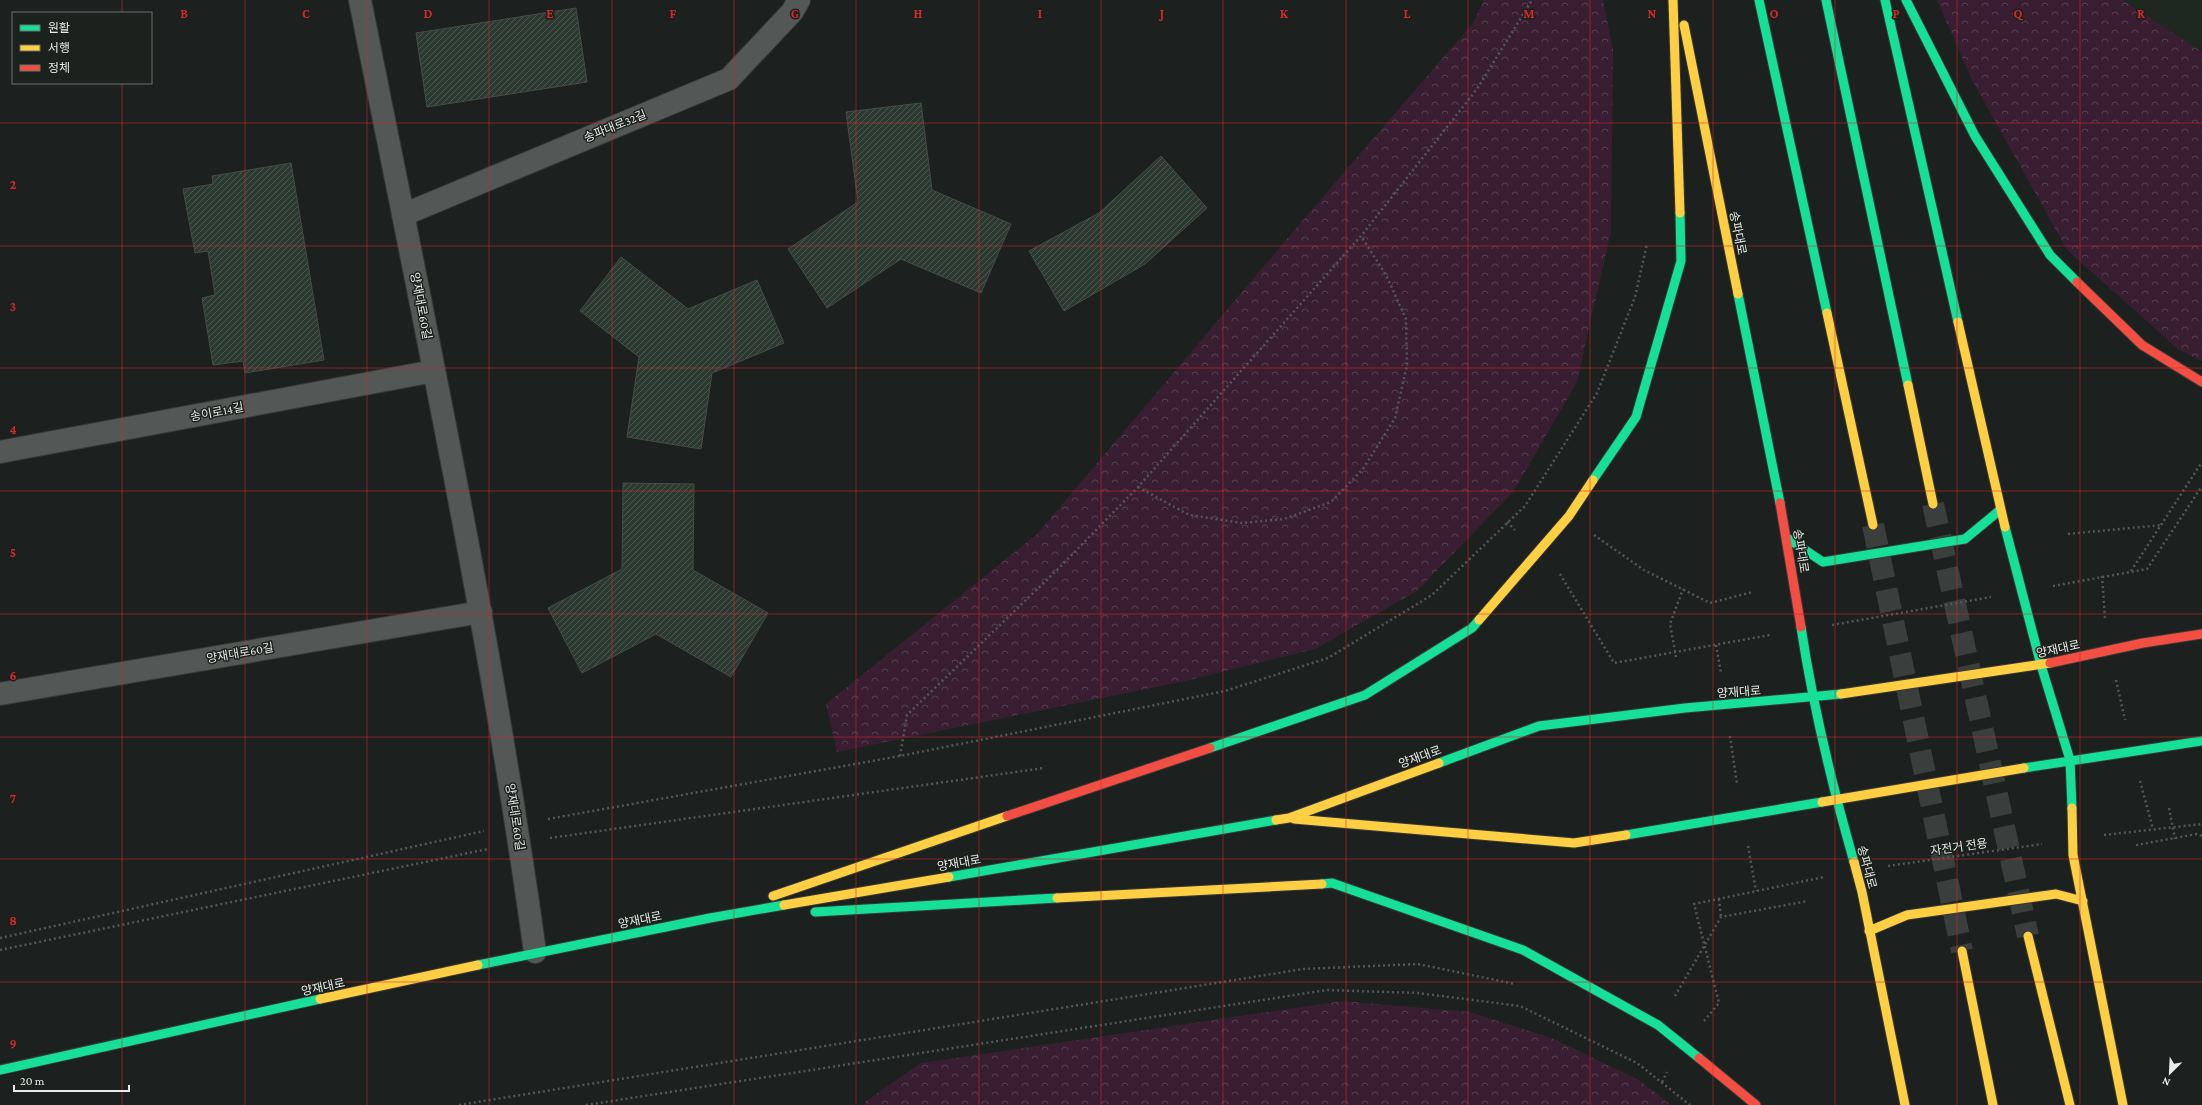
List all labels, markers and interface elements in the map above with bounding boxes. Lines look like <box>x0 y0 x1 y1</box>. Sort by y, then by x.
text: B <box>180 6 188 21</box>
text: C <box>302 6 310 21</box>
text: D <box>424 6 433 21</box>
text: E <box>546 6 554 21</box>
text: F <box>670 6 677 21</box>
text: G <box>791 6 799 21</box>
text: H <box>914 6 923 21</box>
text: I <box>1038 6 1042 21</box>
text: J <box>1158 6 1164 21</box>
text: K <box>1280 6 1289 21</box>
text: L <box>1404 6 1411 21</box>
text: M <box>1523 6 1535 21</box>
text: N <box>1648 6 1657 21</box>
text: O <box>1770 6 1779 21</box>
text: P <box>1892 6 1900 21</box>
text: Q <box>2014 6 2024 21</box>
text: R <box>2137 6 2145 21</box>
legend <box>12 12 152 84</box>
text: 원활 <box>48 21 70 35</box>
text: 서행 <box>48 41 70 55</box>
text: 정체 <box>48 61 70 75</box>
street label: 송파대로32길 <box>582 107 648 145</box>
text: 2 <box>10 177 17 192</box>
street label: 송파대로 <box>1727 210 1749 256</box>
street label: 양재대로60길 <box>408 271 434 341</box>
text: 3 <box>10 299 16 314</box>
street label: 송이로14길 <box>189 400 245 424</box>
text: 4 <box>9 422 17 437</box>
street label: 송파대로 <box>1791 528 1811 574</box>
text: 5 <box>10 545 16 560</box>
street label: 양재대로 <box>2035 638 2081 660</box>
street label: 양재대로60길 <box>205 640 275 666</box>
text: 6 <box>9 668 17 683</box>
street label: 양재대로 <box>1716 683 1762 701</box>
street label: 양재대로 <box>1397 743 1443 771</box>
street label: 양재대로60길 <box>503 782 527 852</box>
text: 7 <box>10 791 16 806</box>
street label: 자전거 전용 <box>1930 836 1988 858</box>
street label: 송파대로 <box>1855 844 1879 890</box>
street label: 양재대로 <box>936 852 982 874</box>
street label: 양재대로 <box>617 909 663 931</box>
text: 8 <box>9 913 17 928</box>
street label: 양재대로 <box>300 976 346 998</box>
text: 9 <box>9 1036 17 1051</box>
north arrow <box>2150 1053 2190 1093</box>
scale bar <box>14 1067 129 1093</box>
text: 20 m <box>20 1074 45 1088</box>
text: N <box>2160 1075 2172 1089</box>

